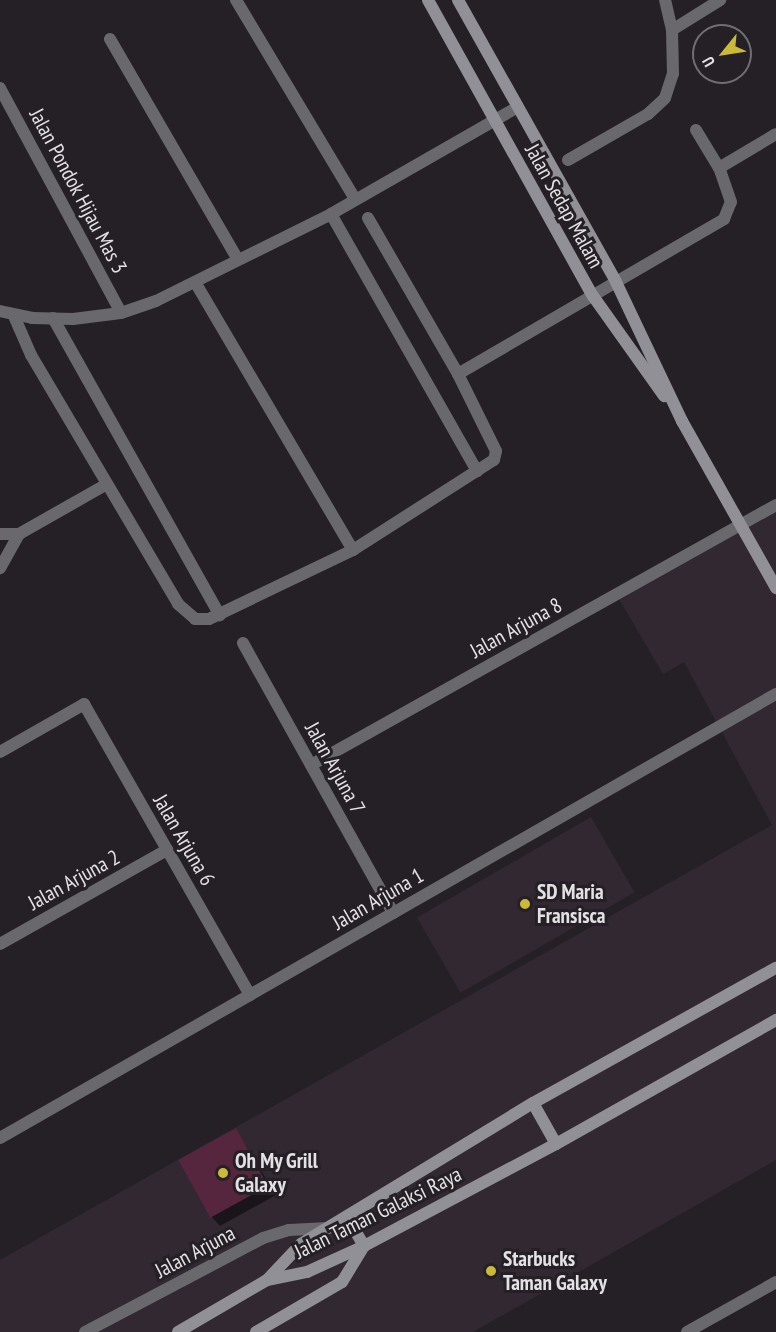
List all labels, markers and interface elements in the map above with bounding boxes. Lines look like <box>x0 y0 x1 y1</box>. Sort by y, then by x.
north arrow <box>692 24 752 84</box>
text: U <box>697 53 719 71</box>
street label: Jalan Pondok Hijau Mas 3 <box>24 104 132 278</box>
street label: Jalan Sedap Malam <box>520 140 608 272</box>
street label: Jalan Arjuna 8 <box>466 592 566 664</box>
street label: Jalan Arjuna 7 <box>299 718 371 818</box>
street label: Jalan Arjuna 6 <box>148 790 220 890</box>
street label: Jalan Arjuna 2 <box>24 844 124 916</box>
street label: Jalan Arjuna 1 <box>328 863 428 935</box>
place label: SD Maria Fransisca <box>537 879 606 929</box>
marker: SD Maria Fransisca <box>518 897 532 911</box>
place label: Oh My Grill Galaxy <box>235 1148 319 1198</box>
street label: Jalan Taman Galaksi Raya <box>290 1162 466 1264</box>
marker: Oh My Grill Galaxy <box>216 1166 230 1180</box>
street label: Jalan Arjuna <box>151 1220 239 1284</box>
place label: Starbucks Taman Galaxy <box>503 1246 607 1296</box>
marker: Starbucks Taman Galaxy <box>484 1264 498 1278</box>

